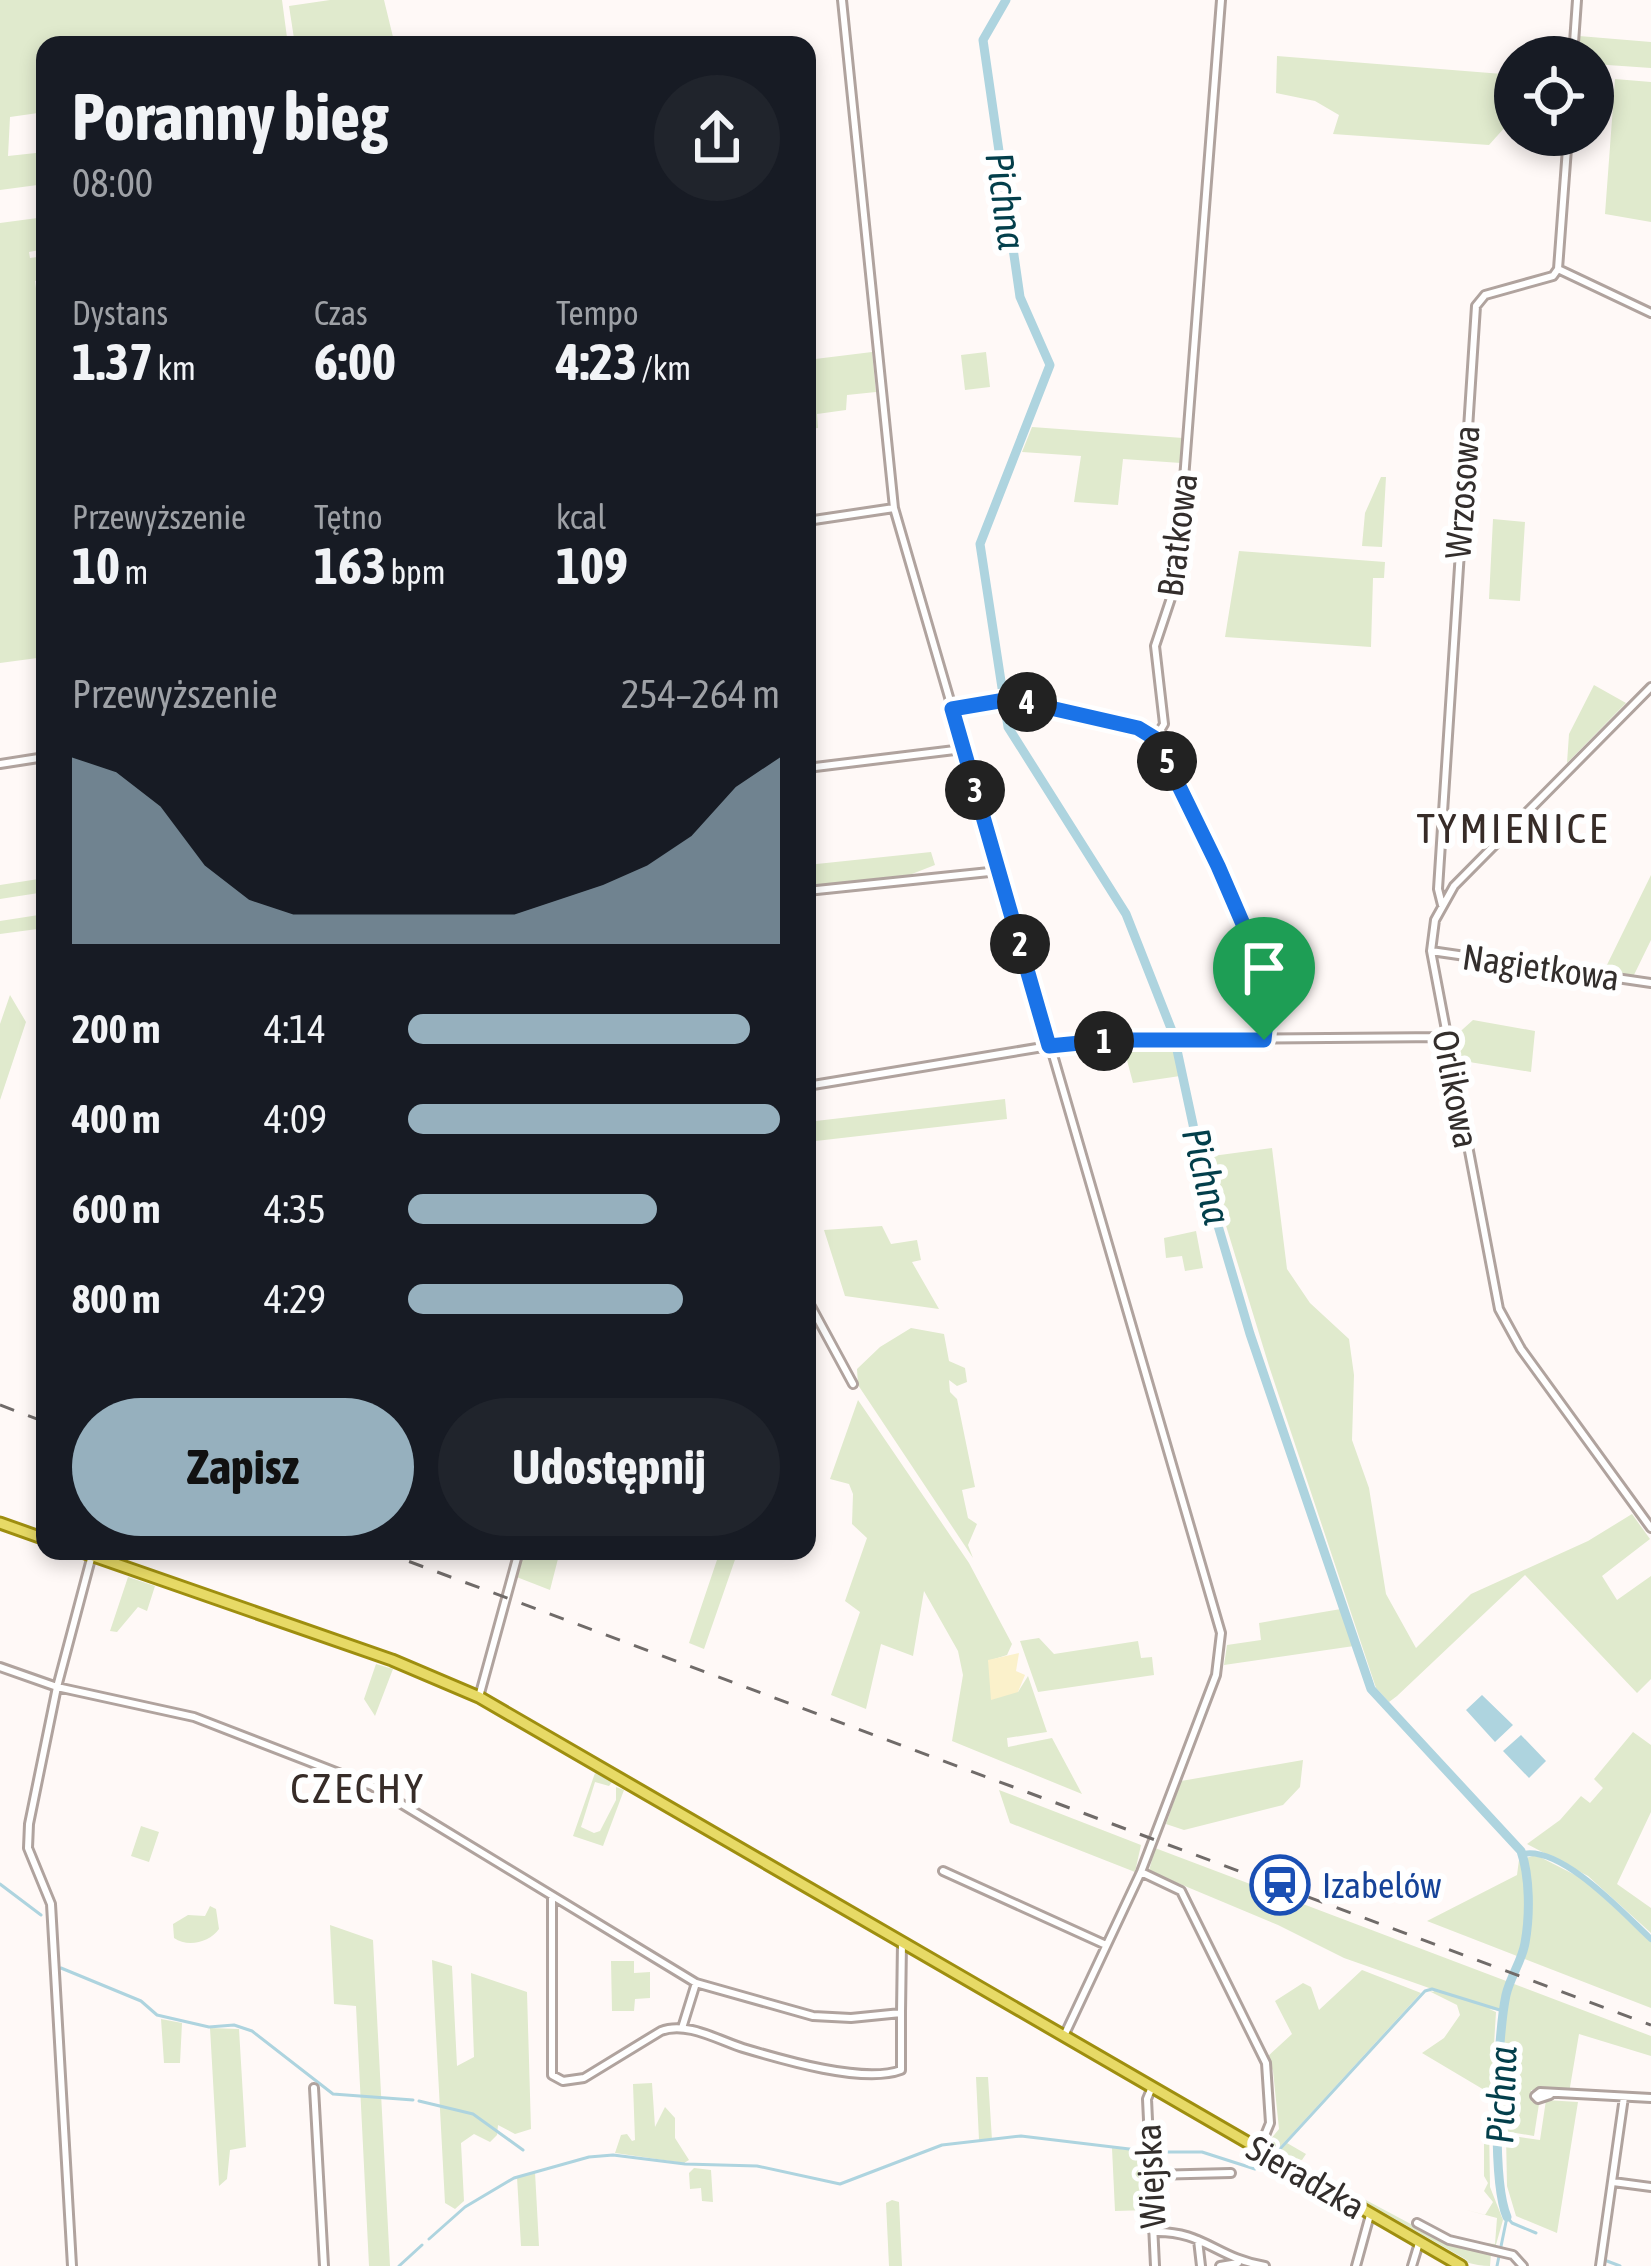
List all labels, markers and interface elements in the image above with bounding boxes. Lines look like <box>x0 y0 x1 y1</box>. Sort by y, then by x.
map controls <box>1494 36 1614 156</box>
button: locate <box>1494 36 1614 156</box>
button: share <box>654 75 780 201</box>
text: Poranny bieg <box>72 78 389 154</box>
water label: Pichna <box>977 150 1035 252</box>
text: 08:00 <box>72 161 153 205</box>
text: Dystans <box>72 294 168 332</box>
text: Czas <box>314 294 368 332</box>
text: Tempo <box>556 294 638 332</box>
text: 1.37 <box>72 332 153 391</box>
text: 6:00 <box>314 332 396 391</box>
text: 4:23 <box>556 332 637 391</box>
text: km <box>153 349 196 387</box>
text: /km <box>637 349 691 387</box>
street label: Wrzosowa <box>1436 424 1488 560</box>
street label: Bratkowa <box>1149 471 1205 599</box>
text: Przewyższenie <box>72 498 246 536</box>
text: Tętno <box>314 498 383 536</box>
text: kcal <box>556 498 606 536</box>
text: 10 <box>72 536 120 595</box>
text: 163 <box>314 536 386 595</box>
text: 109 <box>556 536 628 595</box>
text: m <box>120 553 148 591</box>
text: bpm <box>386 553 446 591</box>
text: Przewyższenie <box>72 672 278 716</box>
text: 254–264 m <box>621 672 780 716</box>
pin: 4 <box>997 672 1057 732</box>
text: 4 <box>1019 683 1035 721</box>
pin: 5 <box>1137 731 1197 791</box>
text: 5 <box>1159 742 1175 780</box>
pin: 3 <box>945 760 1005 820</box>
text: 3 <box>967 771 983 809</box>
district label: TYMIENICE <box>1416 804 1610 852</box>
pin: 2 <box>990 914 1050 974</box>
pin <box>1213 917 1315 1040</box>
text: 2 <box>1012 925 1028 963</box>
icon: arrive <box>1231 935 1297 1001</box>
street label: Nagietkowa <box>1460 935 1622 999</box>
text: 200 m <box>72 1007 160 1051</box>
text: 4:14 <box>264 1007 326 1051</box>
pin: 1 <box>1074 1011 1134 1071</box>
text: 1 <box>1096 1022 1112 1060</box>
street label: Orlikowa <box>1424 1027 1488 1151</box>
text: 400 m <box>72 1097 160 1141</box>
text: 4:09 <box>264 1097 327 1141</box>
water label: Pichna <box>1174 1123 1240 1229</box>
text: 600 m <box>72 1187 160 1231</box>
text: 4:35 <box>264 1187 326 1231</box>
text: 800 m <box>72 1277 160 1321</box>
text: 4:29 <box>264 1277 326 1321</box>
button: Zapisz <box>72 1398 414 1536</box>
button: Udostępnij <box>438 1398 780 1536</box>
district label: CZECHY <box>290 1764 426 1812</box>
station icon: Izabelów <box>1249 1854 1311 1916</box>
place label: Izabelów <box>1322 1864 1442 1906</box>
water label: Pichna <box>1477 2045 1525 2145</box>
street label: Wiejska <box>1126 2123 1174 2229</box>
street label: Sieradzka <box>1240 2127 1372 2227</box>

